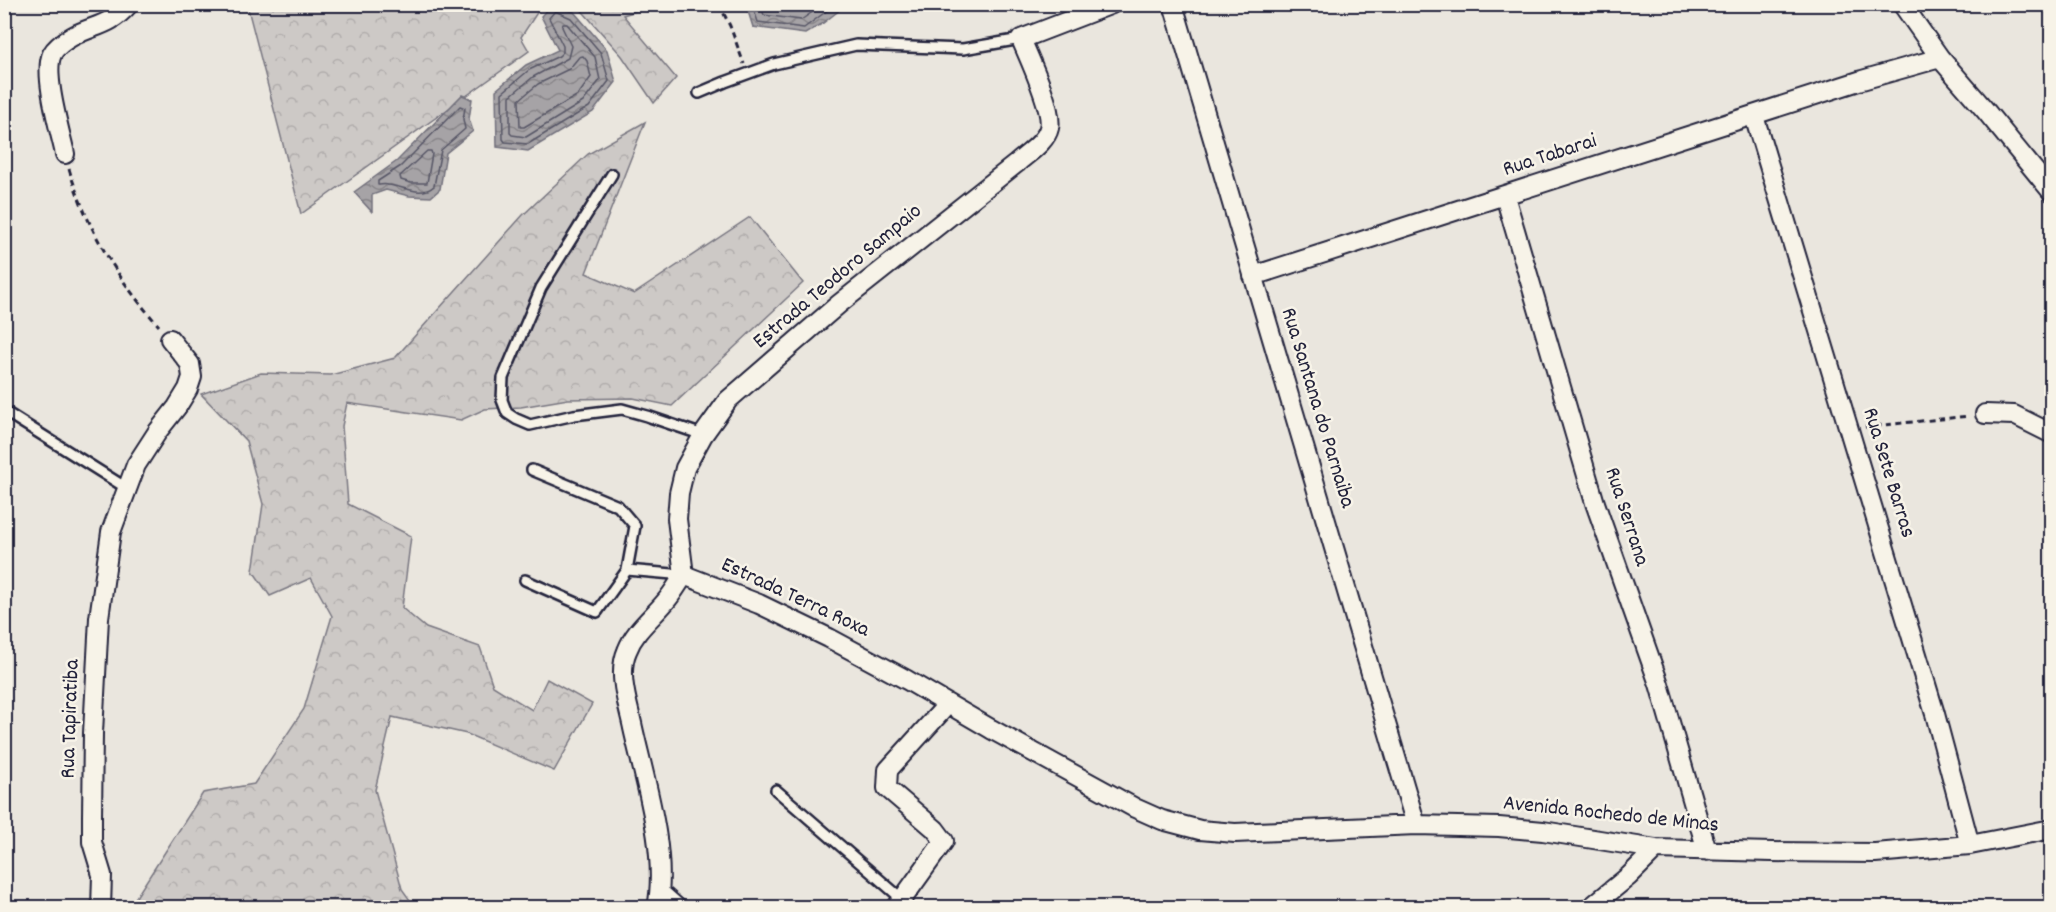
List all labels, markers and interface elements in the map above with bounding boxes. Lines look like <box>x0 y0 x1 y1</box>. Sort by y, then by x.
street label: Rua Tabarai <box>1499 126 1601 186</box>
street label: Estrada Teodoro Sampaio <box>747 197 929 357</box>
street label: Rua Santana do Parnaiba <box>1272 304 1362 512</box>
street label: Rua Sete Barras <box>1854 404 1922 542</box>
street label: Rua Serrana <box>1595 464 1657 571</box>
street label: Estrada Terra Roxa <box>716 550 875 646</box>
street label: Rua Tapiratiba <box>53 658 89 779</box>
street label: Avenida Rochedo de Minas <box>1502 788 1720 842</box>

